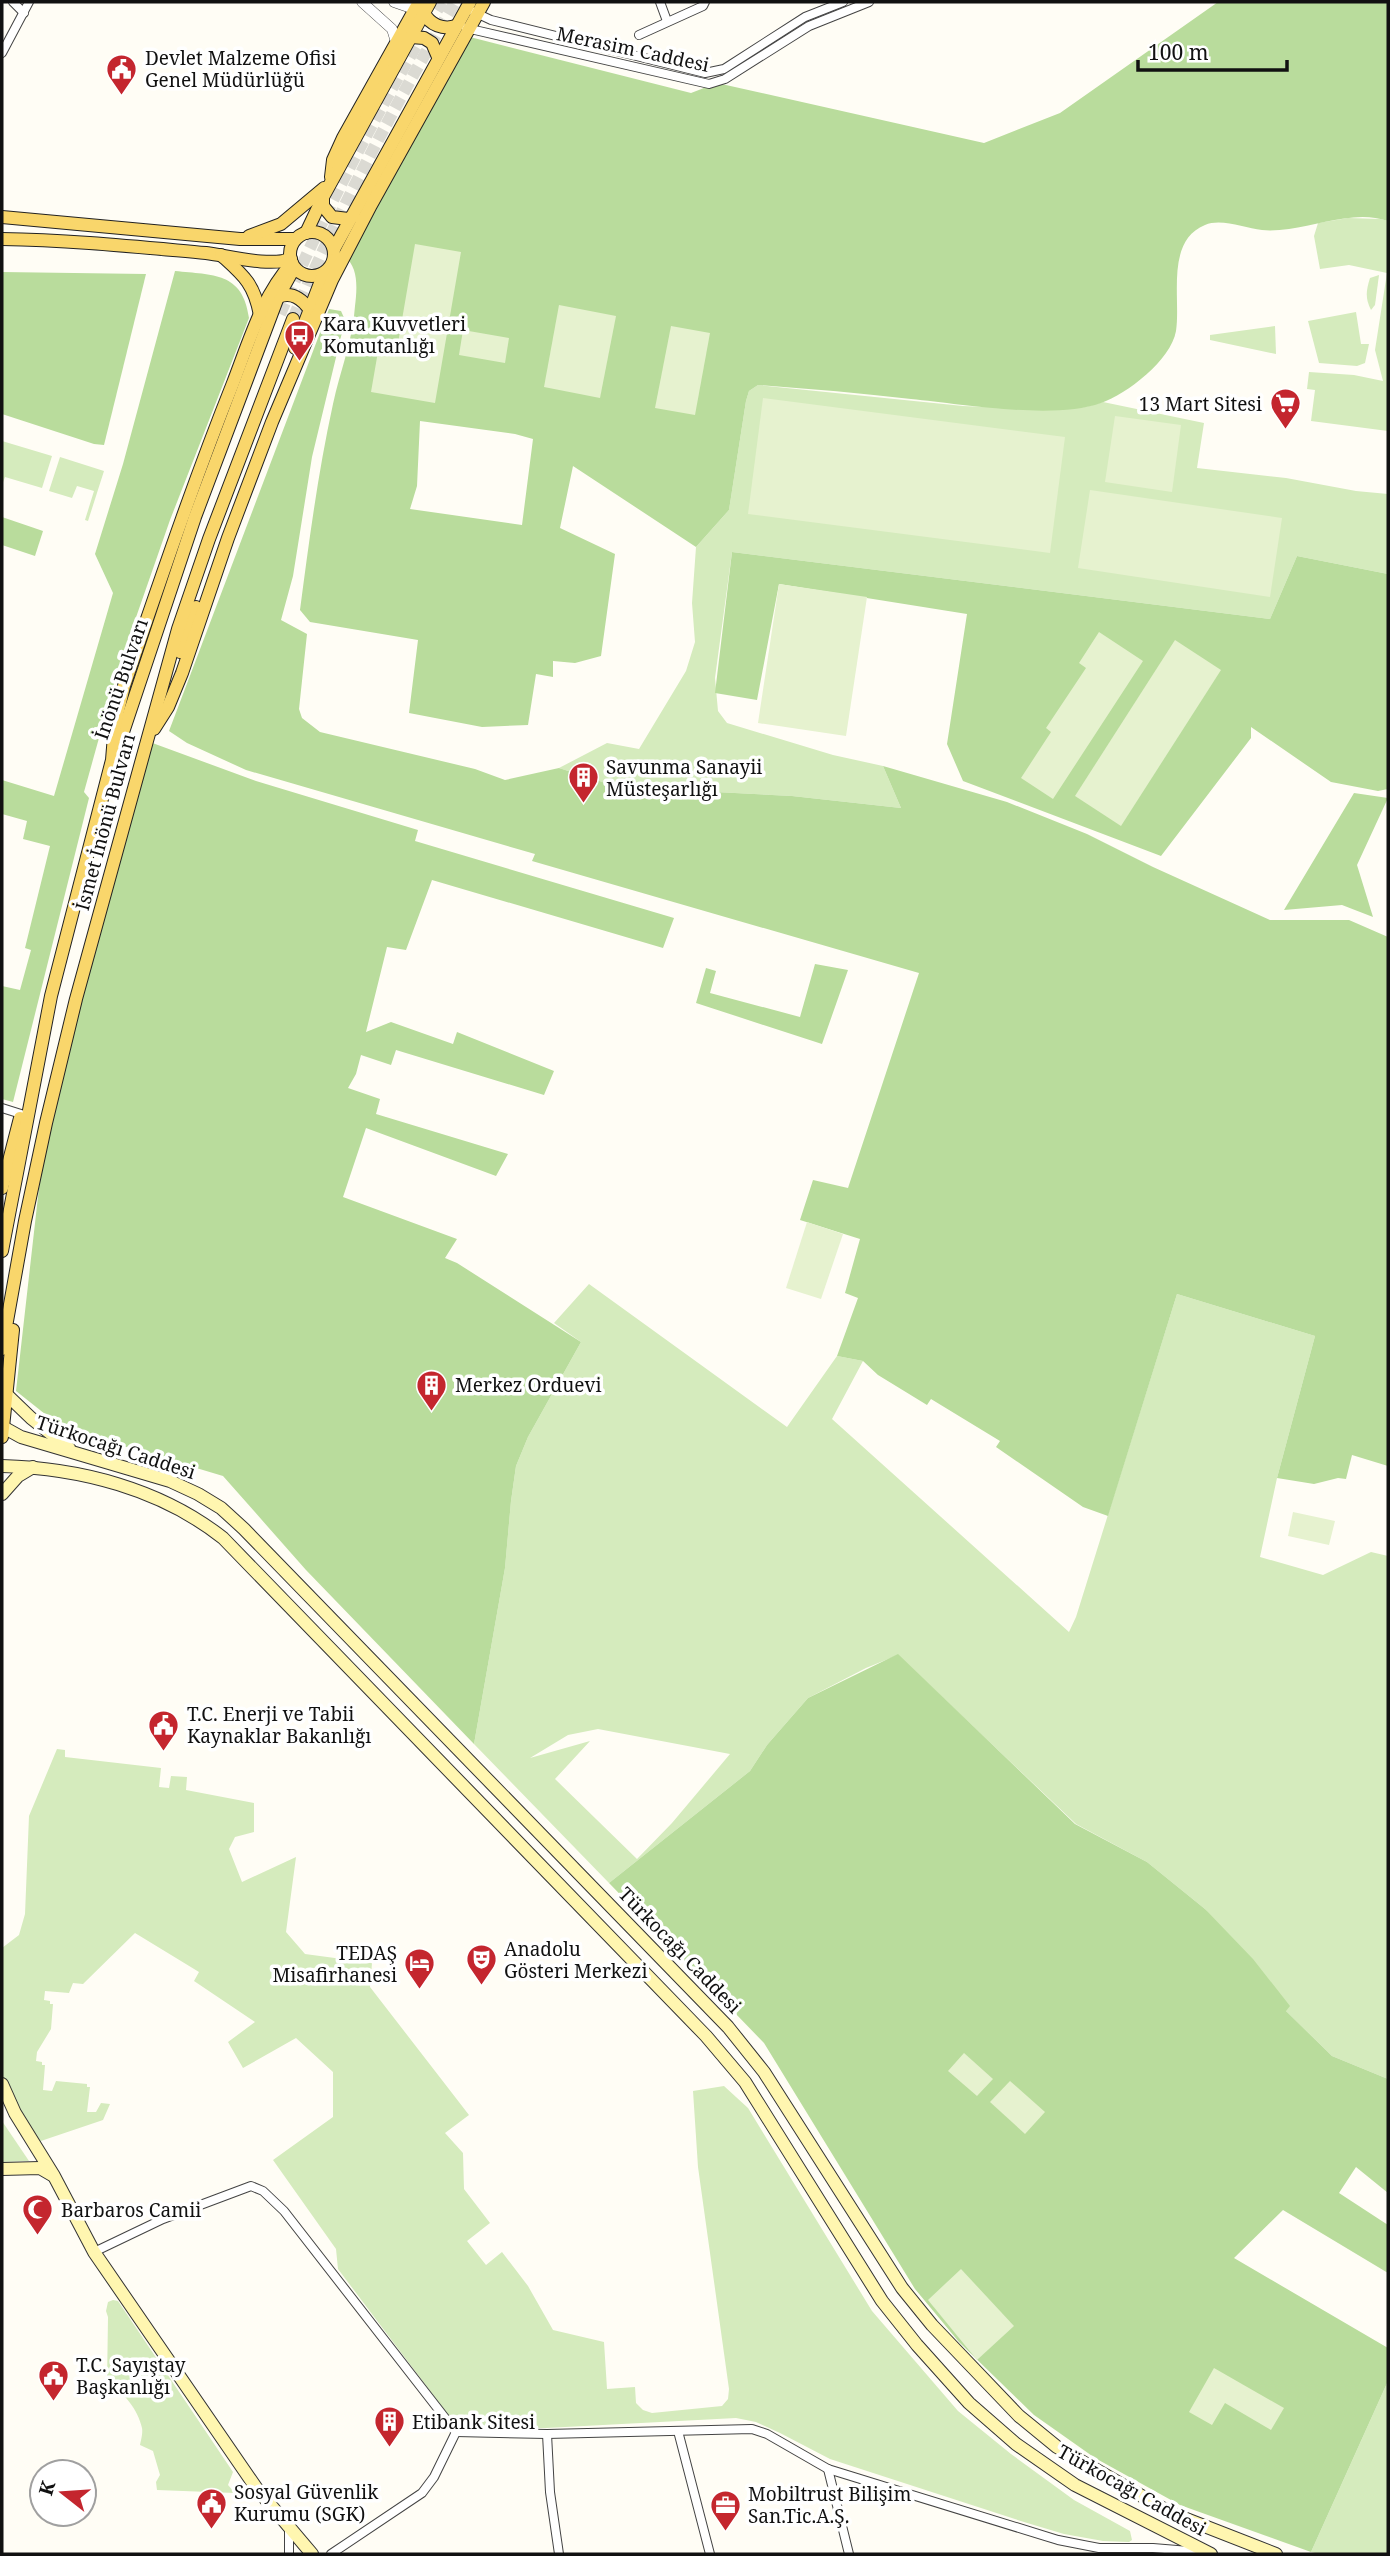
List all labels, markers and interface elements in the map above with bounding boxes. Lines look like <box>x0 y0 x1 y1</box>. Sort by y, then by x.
street label: Merasim Caddesi <box>554 20 712 78</box>
scale bar <box>1138 28 1287 72</box>
text: 100 m <box>1148 38 1209 66</box>
place label: Devlet Malzeme Ofisi Genel Müdürlüğü <box>145 45 336 93</box>
public building icon: Devlet Malzeme Ofisi Genel Müdürlüğü <box>105 52 139 96</box>
place label: Kara Kuvvetleri Komutanlığı <box>323 311 466 359</box>
bus stop icon: Kara Kuvvetleri Komutanlığı <box>283 318 317 362</box>
supermarket icon: 13 Mart Sitesi <box>1268 387 1302 431</box>
place label: 13 Mart Sitesi <box>1139 391 1262 417</box>
street label: İnönü Bulvarı <box>88 615 154 743</box>
street label: İsmet İnönü Bulvarı <box>69 731 141 913</box>
place label: Savunma Sanayii Müsteşarlığı <box>606 754 762 802</box>
building icon: Savunma Sanayii Müsteşarlığı <box>566 761 600 805</box>
building icon: Merkez Orduevi <box>415 1368 449 1412</box>
place label: Merkez Orduevi <box>455 1372 602 1398</box>
street label: Türkocağı Caddesi <box>33 1409 199 1485</box>
place label: T.C. Enerji ve Tabii Kaynaklar Bakanlığı <box>187 1701 371 1749</box>
public building icon: T.C. Enerji ve Tabii Kaynaklar Bakanlığı <box>147 1708 181 1752</box>
street label: Türkocağı Caddesi <box>613 1881 747 2019</box>
place label: Anadolu Gösteri Merkezi <box>504 1936 648 1984</box>
place label: TEDAŞ Misafirhanesi <box>272 1940 397 1988</box>
theatre icon: Anadolu Gösteri Merkezi <box>464 1943 498 1987</box>
hotel icon: TEDAŞ Misafirhanesi <box>403 1947 437 1991</box>
mosque icon: Barbaros Camii <box>21 2193 55 2237</box>
place label: Barbaros Camii <box>61 2197 201 2223</box>
place label: T.C. Sayıştay Başkanlığı <box>76 2352 186 2400</box>
public building icon: T.C. Sayıştay Başkanlığı <box>36 2359 70 2403</box>
building icon: Etibank Sitesi <box>372 2405 406 2449</box>
place label: Etibank Sitesi <box>412 2409 535 2435</box>
street label: Türkocağı Caddesi <box>1053 2438 1211 2542</box>
north arrow <box>28 2458 98 2528</box>
text: K <box>32 2478 61 2499</box>
place label: Sosyal Güvenlik Kurumu (SGK) <box>234 2479 379 2527</box>
place label: Mobiltrust Bilişim San.Tic.A.Ş. <box>748 2481 911 2529</box>
public building icon: Sosyal Güvenlik Kurumu (SGK) <box>194 2486 228 2530</box>
office icon: Mobiltrust Bilişim San.Tic.A.Ş. <box>708 2488 742 2532</box>

